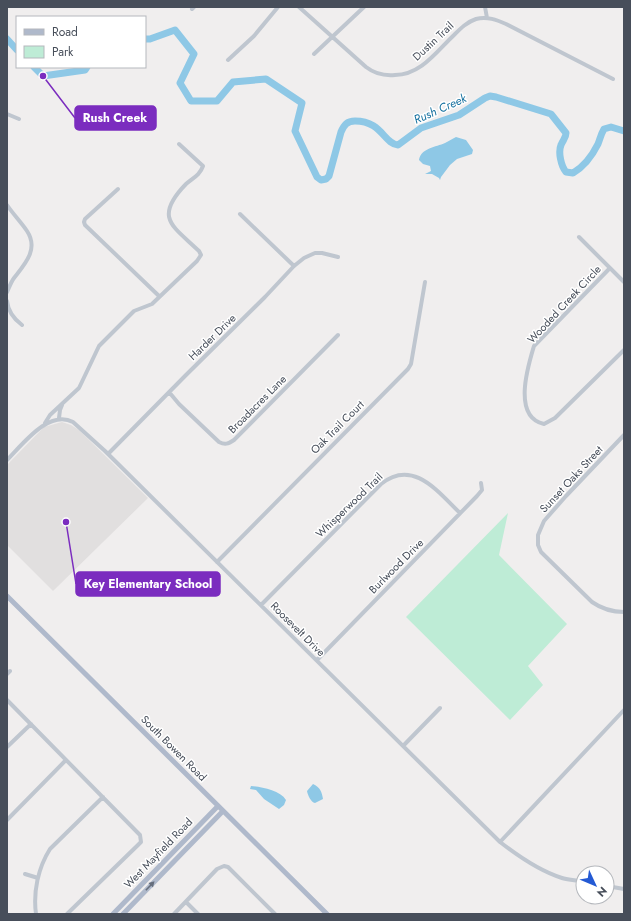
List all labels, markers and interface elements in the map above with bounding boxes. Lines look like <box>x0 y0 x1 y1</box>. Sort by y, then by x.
legend <box>16 16 146 68</box>
street label: Dustin Trail <box>409 18 457 64</box>
text: Road <box>52 23 78 41</box>
text: Park <box>52 43 74 61</box>
water label: Rush Creek <box>411 89 470 129</box>
callout: Rush Creek <box>75 106 156 130</box>
text: Rush Creek <box>83 109 147 127</box>
street label: Wooded Creek Circle <box>524 261 605 347</box>
street label: Harder Drive <box>185 310 240 364</box>
street label: Broadacres Lane <box>224 371 290 437</box>
street label: Oak Trail Court <box>307 396 368 457</box>
street label: Sunset Oaks Street <box>536 442 607 516</box>
street label: Whisperwood Trail <box>312 469 386 541</box>
street label: Burlwood Drive <box>365 535 427 597</box>
callout: Key Elementary School <box>76 572 220 596</box>
text: Key Elementary School <box>84 575 212 593</box>
street label: Roosevelt Drive <box>267 598 329 660</box>
street label: South Bowen Road <box>137 711 211 785</box>
street label: West Mayfield Road <box>120 814 196 892</box>
north arrow <box>575 865 615 905</box>
one-way arrow <box>145 881 155 891</box>
text: N <box>593 883 611 901</box>

